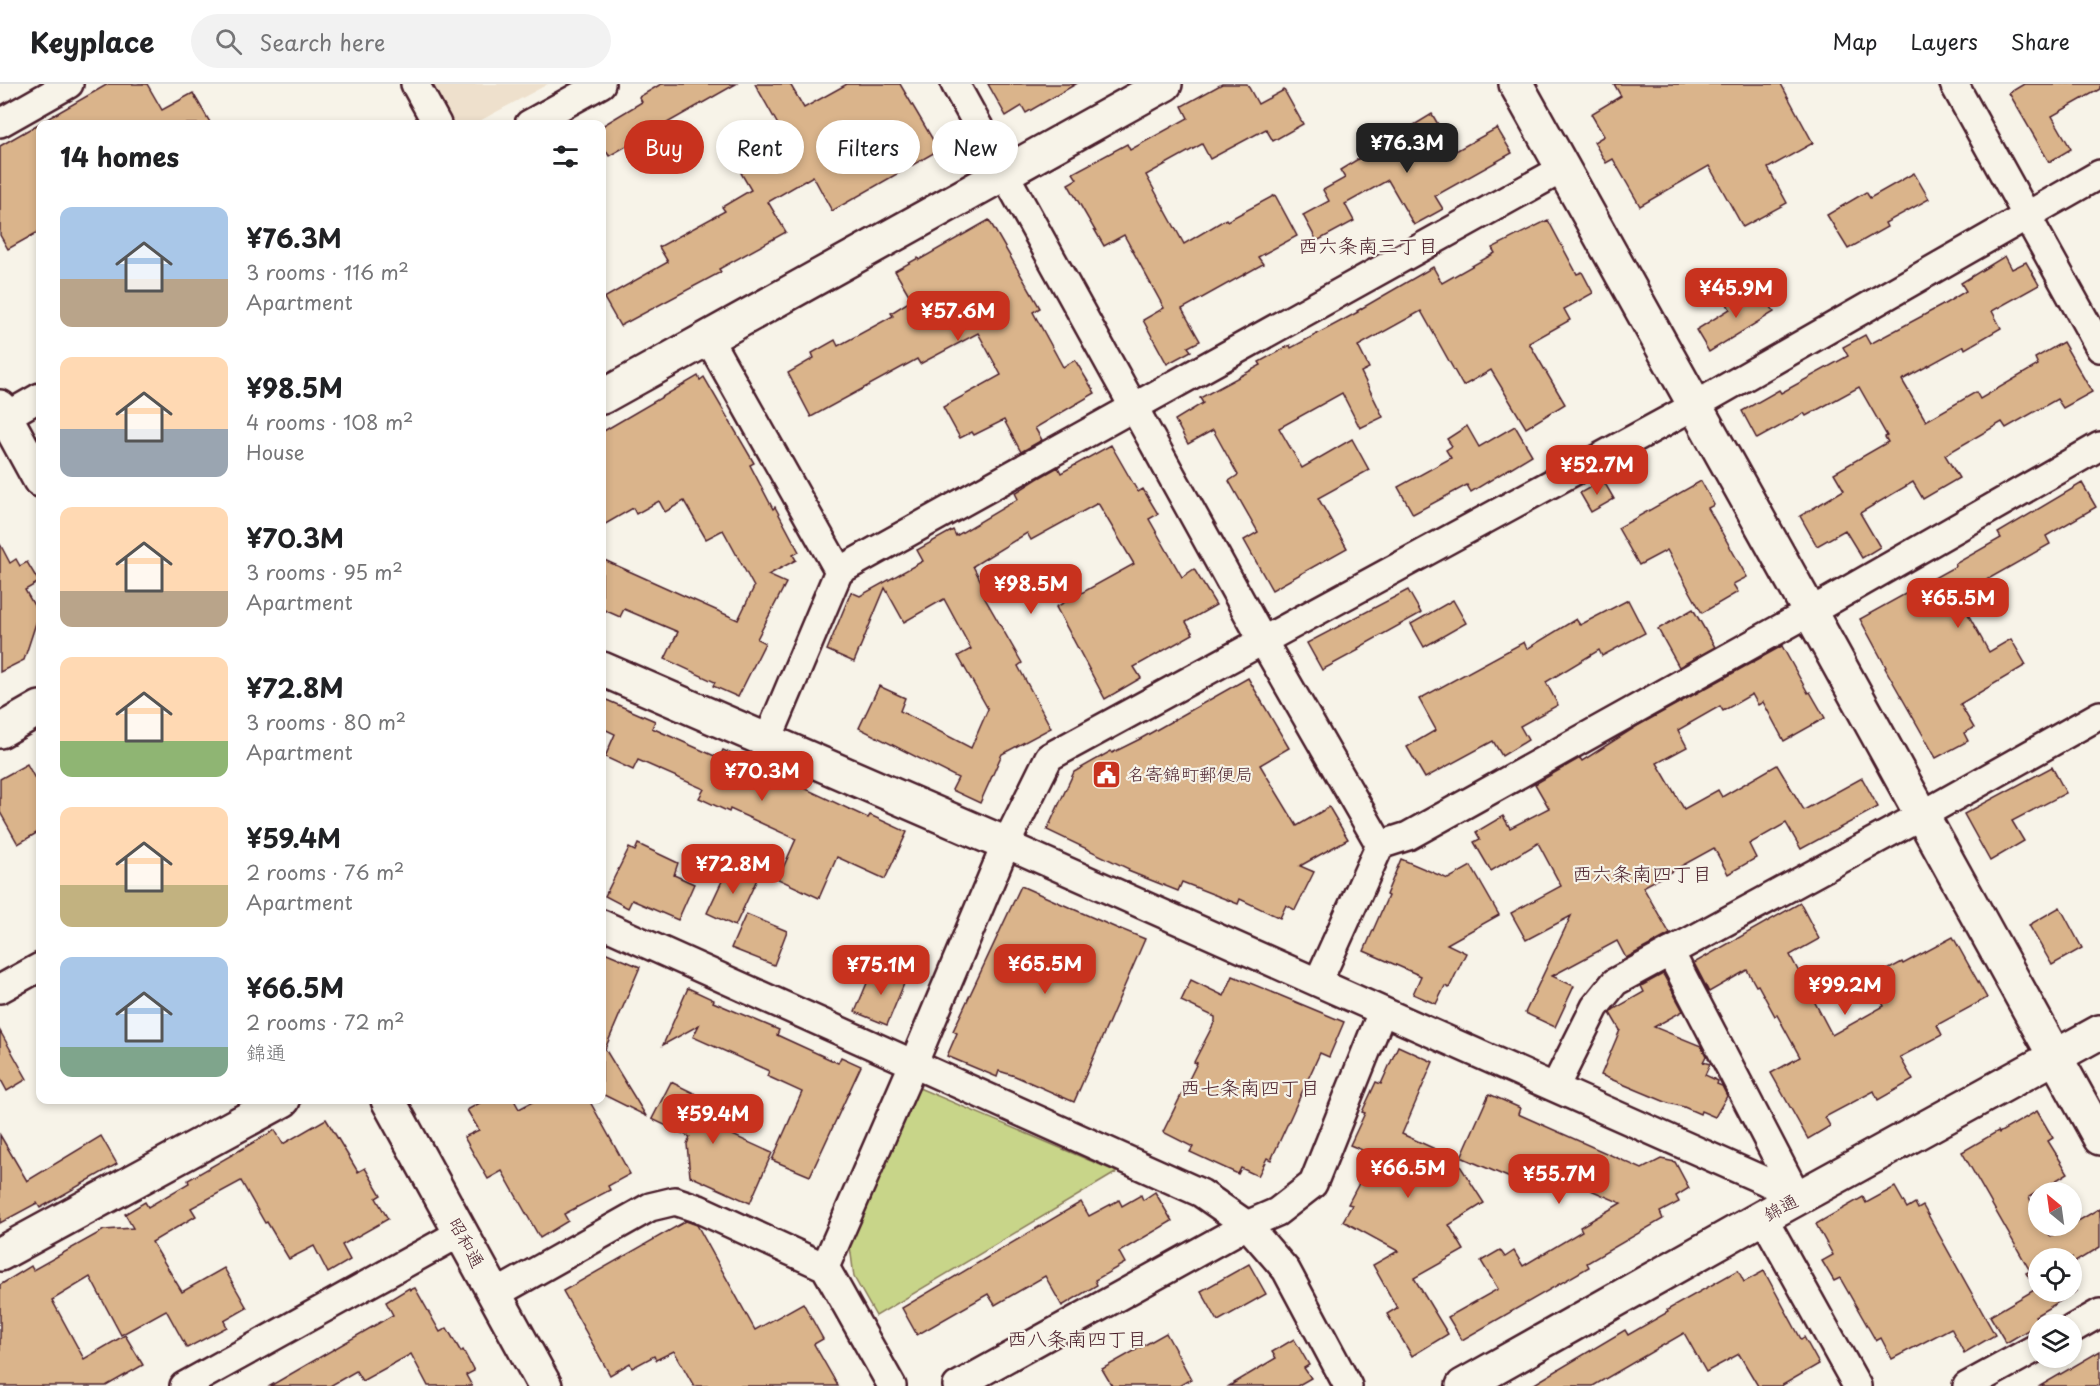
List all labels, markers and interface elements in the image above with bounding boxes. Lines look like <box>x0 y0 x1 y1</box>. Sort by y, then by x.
search box <box>191 14 611 68</box>
text: Keyplace <box>30 20 155 63</box>
icon: search <box>212 25 245 58</box>
text: Search here <box>260 25 385 58</box>
text: Map <box>1833 25 1877 57</box>
text: Layers <box>1910 25 1978 57</box>
text: Share <box>2011 25 2070 57</box>
chip: Buy <box>624 120 704 174</box>
chip: Rent <box>716 120 804 174</box>
chip: Filters <box>816 120 920 174</box>
chip: New <box>932 120 1018 174</box>
pin: ¥76.3M <box>1358 123 1456 174</box>
text: ¥76.3M <box>1370 127 1444 157</box>
text: 14 homes <box>60 137 179 176</box>
icon: filters <box>549 140 582 173</box>
text: ¥76.3M <box>246 218 342 257</box>
district label: 西六条南三丁目 <box>1298 230 1438 260</box>
icon: home <box>108 231 180 303</box>
text: 3 rooms · 116 m² <box>246 257 409 287</box>
pin: ¥45.9M <box>1687 268 1785 319</box>
text: ¥45.9M <box>1699 272 1773 302</box>
text: Apartment <box>246 287 353 317</box>
pin: ¥57.6M <box>909 291 1007 342</box>
text: ¥57.6M <box>921 295 995 325</box>
text: ¥98.5M <box>246 368 343 407</box>
icon: home <box>108 381 180 453</box>
text: 4 rooms · 108 m² <box>246 407 413 437</box>
text: House <box>246 437 305 467</box>
pin: ¥52.7M <box>1548 445 1646 496</box>
text: ¥52.7M <box>1560 449 1634 479</box>
text: ¥70.3M <box>246 518 344 557</box>
icon: home <box>108 531 180 603</box>
text: 3 rooms · 95 m² <box>246 557 403 587</box>
pin: ¥98.5M <box>982 564 1080 615</box>
text: ¥98.5M <box>994 568 1068 598</box>
pin: ¥65.5M <box>1909 578 2007 629</box>
text: ¥65.5M <box>1921 582 1995 612</box>
text: Apartment <box>246 587 353 617</box>
text: ¥72.8M <box>246 668 344 707</box>
icon: home <box>108 681 180 753</box>
text: 3 rooms · 80 m² <box>246 707 406 737</box>
text: Apartment <box>246 737 353 767</box>
pin: ¥70.3M <box>713 751 811 802</box>
text: ¥70.3M <box>724 755 800 785</box>
public building icon: 名寄錦町郵便局 <box>1090 759 1122 791</box>
place label: 名寄錦町郵便局 <box>1127 760 1253 787</box>
text: ¥59.4M <box>246 818 341 857</box>
icon: home <box>108 831 180 903</box>
pin: ¥72.8M <box>684 844 782 895</box>
text: ¥72.8M <box>695 848 771 878</box>
text: 2 rooms · 76 m² <box>246 857 404 887</box>
district label: 西六条南四丁目 <box>1572 858 1712 888</box>
text: Apartment <box>246 887 353 917</box>
pin: ¥65.5M <box>996 944 1094 995</box>
pin: ¥75.1M <box>832 945 930 996</box>
text: ¥65.5M <box>1008 948 1082 978</box>
text: ¥75.1M <box>847 949 915 979</box>
pin: ¥99.2M <box>1796 965 1894 1016</box>
text: ¥66.5M <box>246 968 344 1007</box>
text: ¥99.2M <box>1808 969 1882 999</box>
icon: home <box>108 981 180 1053</box>
text: 2 rooms · 72 m² <box>246 1007 405 1037</box>
text: 錦通 <box>246 1037 286 1067</box>
district label: 西七条南四丁目 <box>1180 1072 1320 1102</box>
pin: ¥59.4M <box>664 1094 762 1145</box>
text: ¥59.4M <box>676 1098 750 1128</box>
pin: ¥66.5M <box>1359 1148 1457 1199</box>
text: ¥66.5M <box>1370 1152 1446 1182</box>
pin: ¥55.7M <box>1510 1154 1608 1205</box>
text: ¥55.7M <box>1522 1158 1596 1188</box>
north arrow <box>2028 1182 2082 1236</box>
map controls <box>2028 1182 2082 1368</box>
street label: 錦通 <box>1758 1186 1803 1227</box>
street label: 昭和通 <box>442 1212 492 1272</box>
button: locate <box>2028 1248 2082 1302</box>
button: layers <box>2028 1314 2082 1368</box>
district label: 西八条南四丁目 <box>1007 1323 1147 1353</box>

